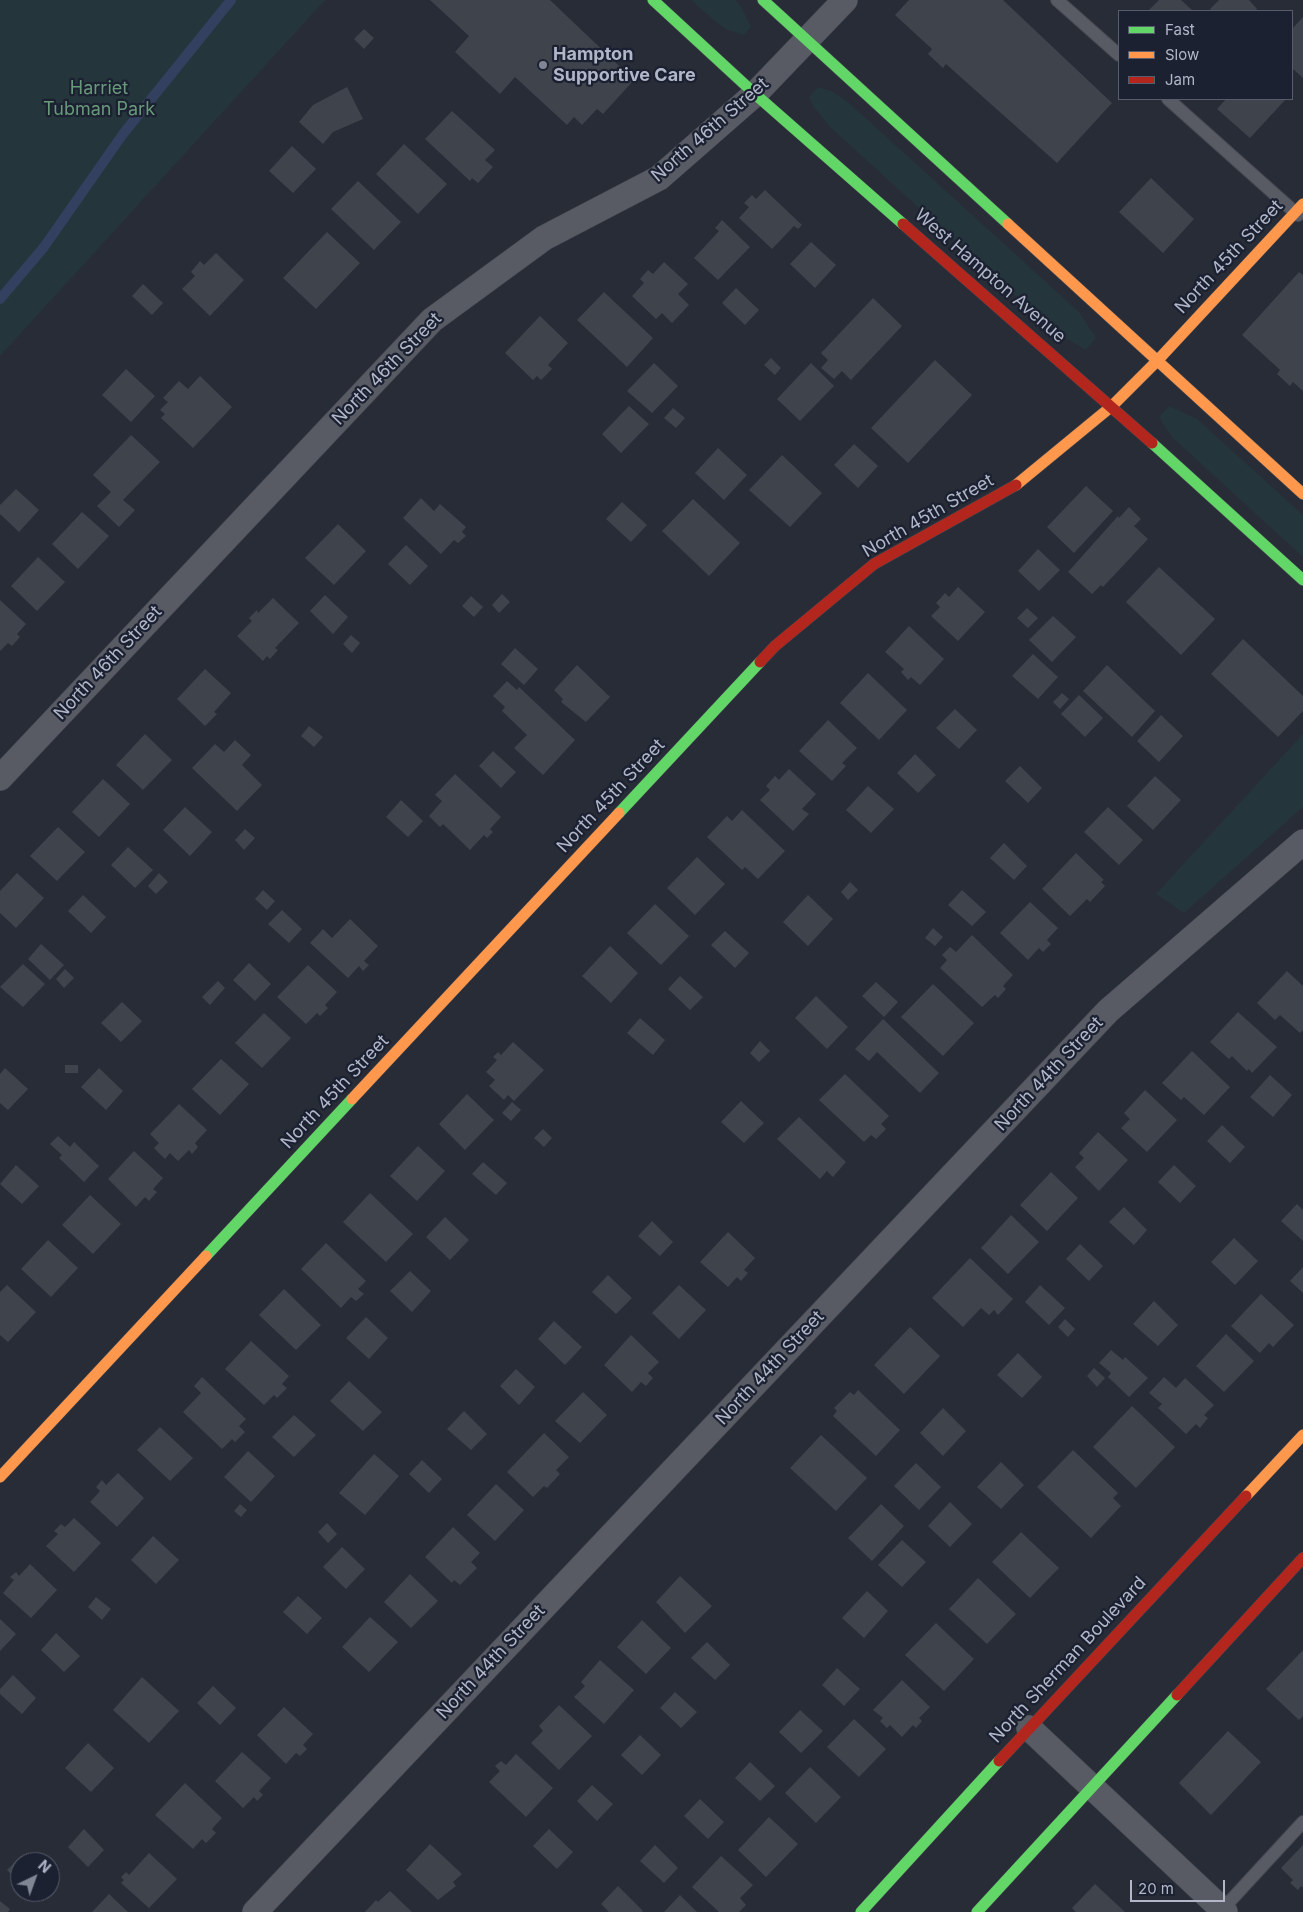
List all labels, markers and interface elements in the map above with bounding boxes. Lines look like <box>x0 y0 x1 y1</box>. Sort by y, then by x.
legend <box>1118 10 1293 100</box>
text: Fast <box>1165 20 1195 39</box>
place label: Hampton Supportive Care <box>553 44 696 86</box>
text: Slow <box>1165 45 1199 64</box>
marker: Hampton Supportive Care <box>537 59 549 71</box>
text: Jam <box>1165 70 1195 89</box>
street label: North 46th Street <box>647 73 773 187</box>
park label: Harriet Tubman Park <box>43 78 155 120</box>
street label: North 45th Street <box>1171 196 1287 318</box>
street label: West Hampton Avenue <box>910 204 1070 348</box>
street label: North 46th Street <box>328 308 446 430</box>
street label: North 45th Street <box>859 470 997 562</box>
street label: North 46th Street <box>50 601 166 725</box>
street label: North 45th Street <box>553 735 669 857</box>
street label: North 44th Street <box>990 1012 1108 1136</box>
street label: North 45th Street <box>277 1031 393 1153</box>
street label: North 44th Street <box>711 1306 829 1430</box>
street label: North Sherman Boulevard <box>985 1572 1151 1748</box>
street label: North 44th Street <box>432 1600 550 1724</box>
north arrow <box>10 1852 60 1902</box>
text: N <box>35 1856 54 1876</box>
scale bar <box>1133 1870 1228 1902</box>
text: 20 m <box>1138 1879 1174 1898</box>

